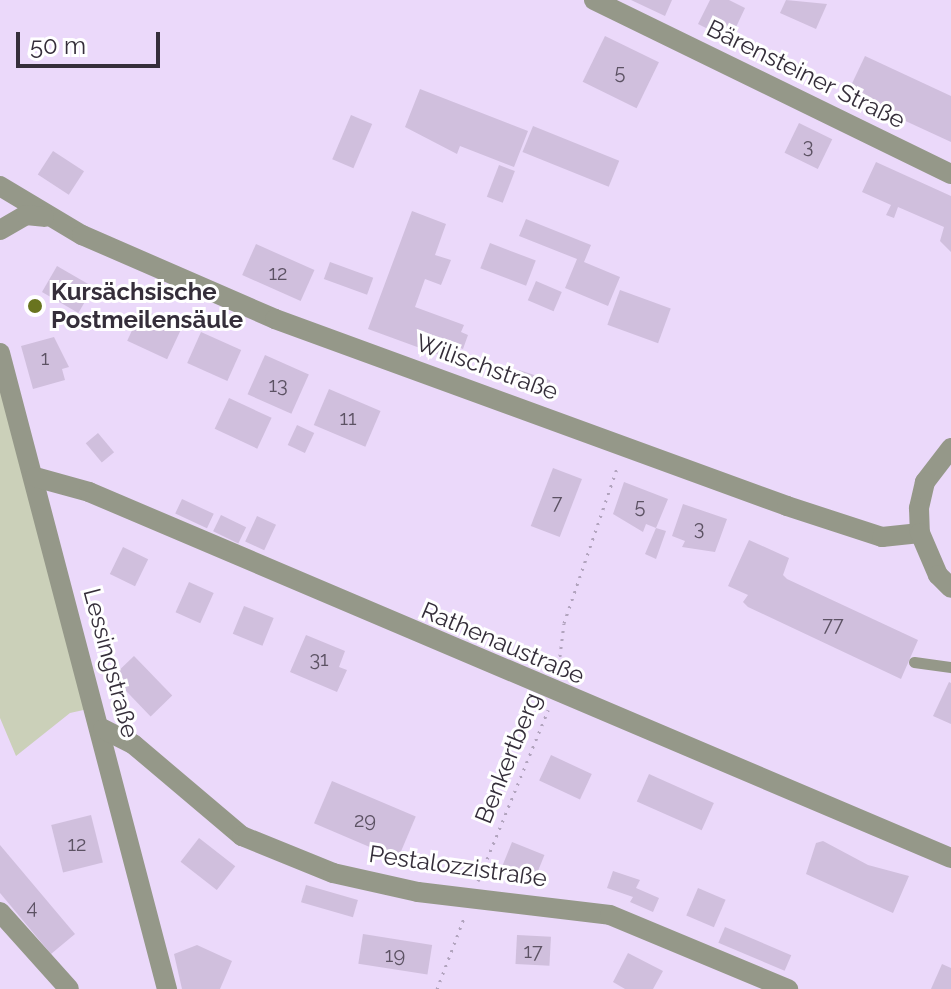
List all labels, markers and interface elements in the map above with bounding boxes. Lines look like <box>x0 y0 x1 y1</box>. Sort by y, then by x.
street label: Bärensteiner Straße <box>702 13 910 135</box>
scale bar <box>20 16 164 66</box>
text: 50 m <box>30 31 86 60</box>
house number: 5 <box>615 60 625 84</box>
house number: 3 <box>803 134 813 158</box>
house number: 12 <box>269 261 287 285</box>
place label: Kursächsische Postmeilensäule <box>51 278 243 334</box>
marker: Kursächsische Postmeilensäule <box>26 297 44 315</box>
street label: Wilischstraße <box>412 328 562 406</box>
house number: 1 <box>41 346 49 370</box>
house number: 13 <box>268 373 288 397</box>
house number: 11 <box>339 406 357 430</box>
house number: 7 <box>552 490 562 514</box>
house number: 5 <box>635 494 645 518</box>
house number: 3 <box>694 516 704 540</box>
street label: Lessingstraße <box>77 585 145 741</box>
street label: Rathenaustraße <box>417 596 589 690</box>
house number: 77 <box>822 612 844 636</box>
house number: 31 <box>309 647 329 671</box>
street label: Benkertberg <box>469 688 547 828</box>
house number: 29 <box>354 808 376 832</box>
house number: 12 <box>68 832 86 856</box>
street label: Pestalozzistraße <box>367 839 549 893</box>
house number: 4 <box>27 895 37 919</box>
house number: 17 <box>523 939 543 963</box>
house number: 19 <box>385 943 405 967</box>

